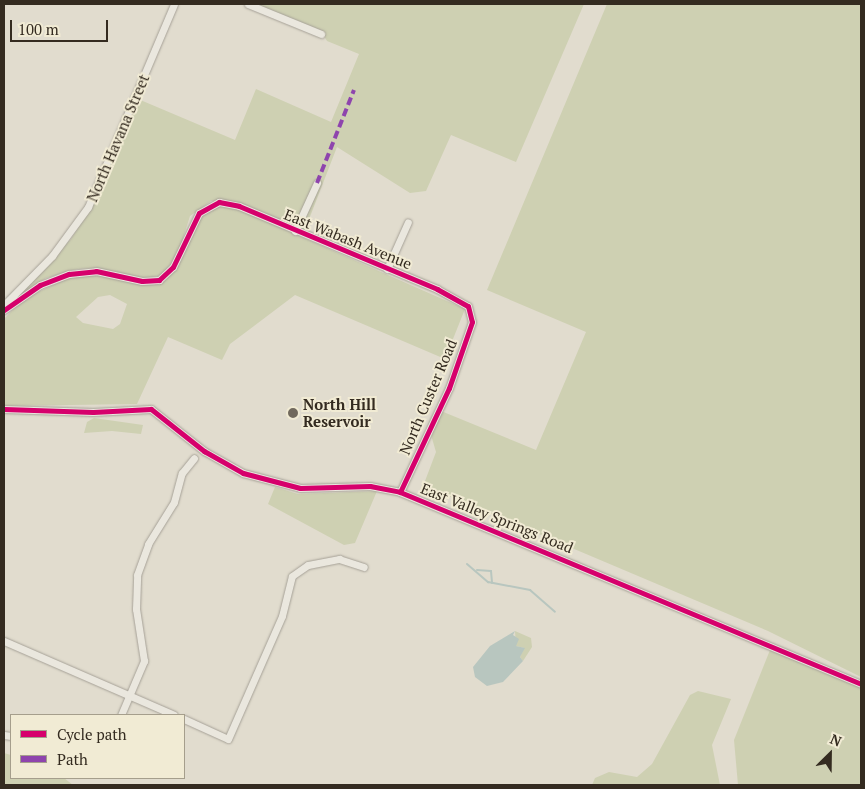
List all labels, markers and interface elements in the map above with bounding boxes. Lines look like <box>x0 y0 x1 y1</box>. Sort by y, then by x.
scale bar <box>12 10 110 42</box>
text: 100 m <box>18 19 59 39</box>
street label: North Havana Street <box>83 71 153 205</box>
street label: East Wabash Avenue <box>281 205 415 273</box>
street label: North Custer Road <box>396 337 460 457</box>
place label: North Hill Reservoir <box>303 395 376 430</box>
marker: North Hill Reservoir <box>287 407 299 419</box>
street label: East Valley Springs Road <box>418 479 576 557</box>
legend <box>10 714 185 779</box>
text: Cycle path <box>57 724 127 744</box>
north arrow <box>805 729 855 779</box>
text: N <box>827 729 845 751</box>
text: Path <box>57 749 88 769</box>

